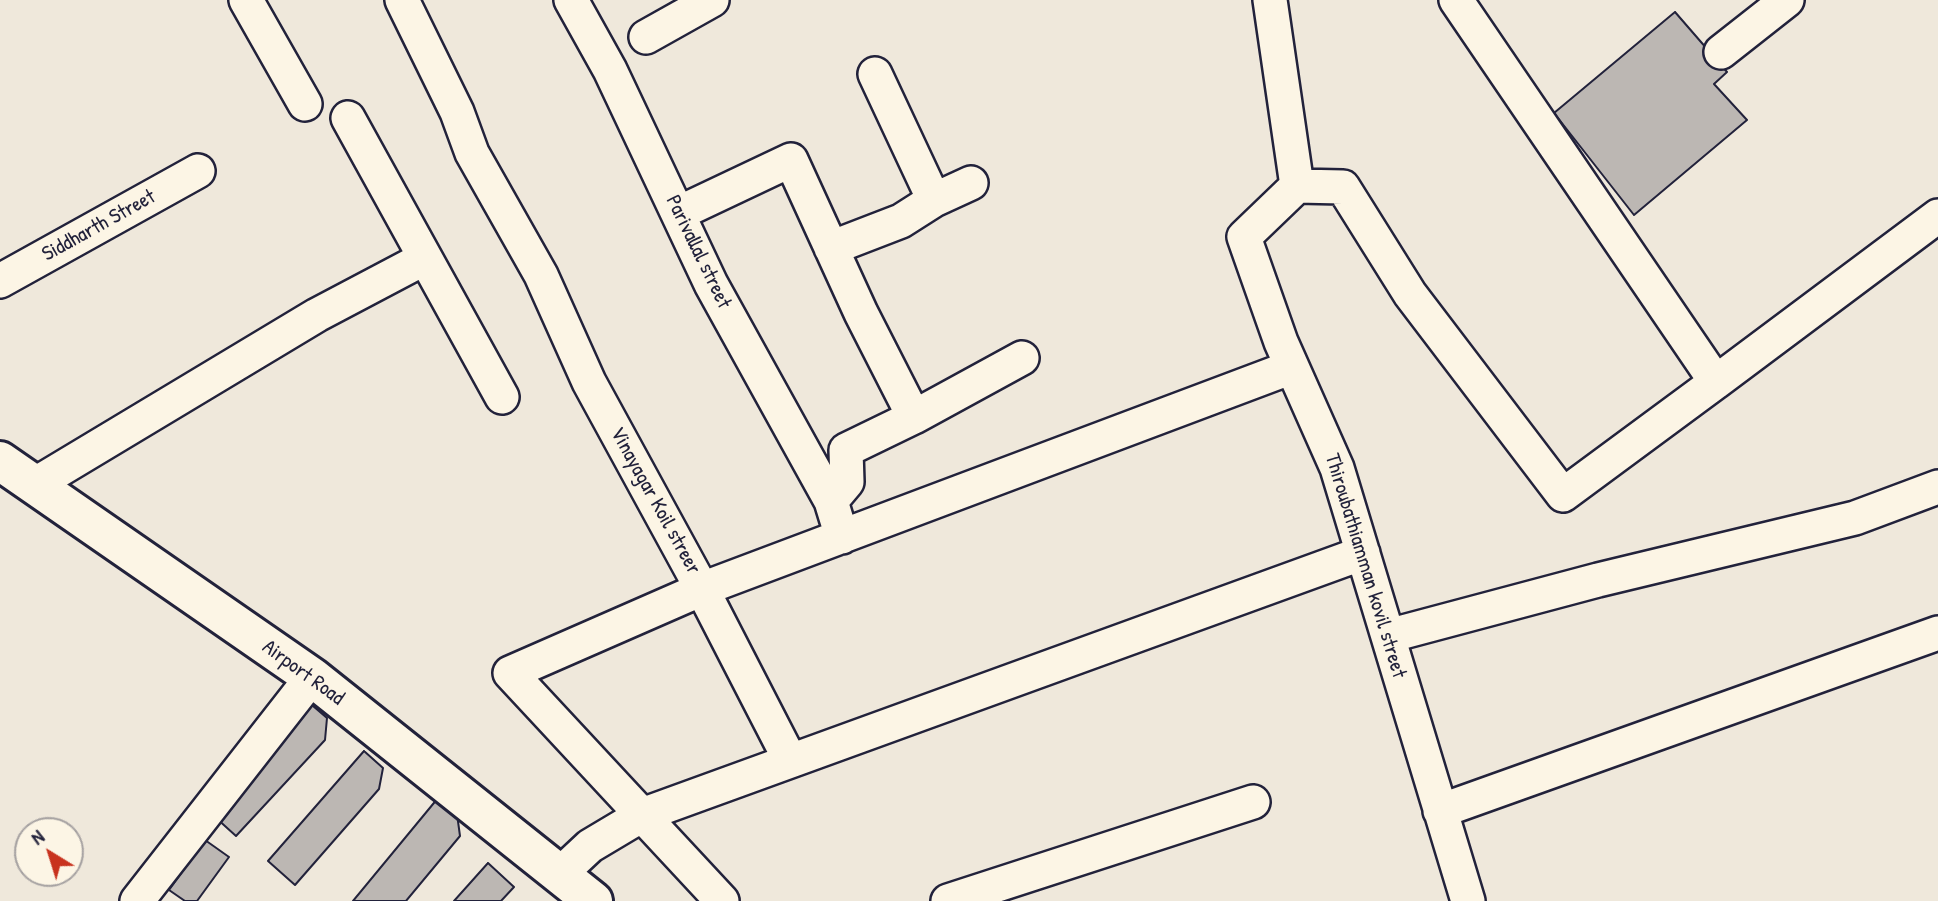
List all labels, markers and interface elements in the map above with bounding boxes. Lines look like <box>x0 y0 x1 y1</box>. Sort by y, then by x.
street label: Siddharth Street <box>38 185 160 267</box>
street label: Parivallal street <box>660 191 736 313</box>
street label: Vinayagar Koil streer <box>604 423 706 579</box>
street label: Thiroubathiamman kovil street <box>1319 451 1411 681</box>
street label: Airport Road <box>257 635 349 711</box>
north arrow <box>14 817 84 887</box>
text: N <box>25 824 49 850</box>

